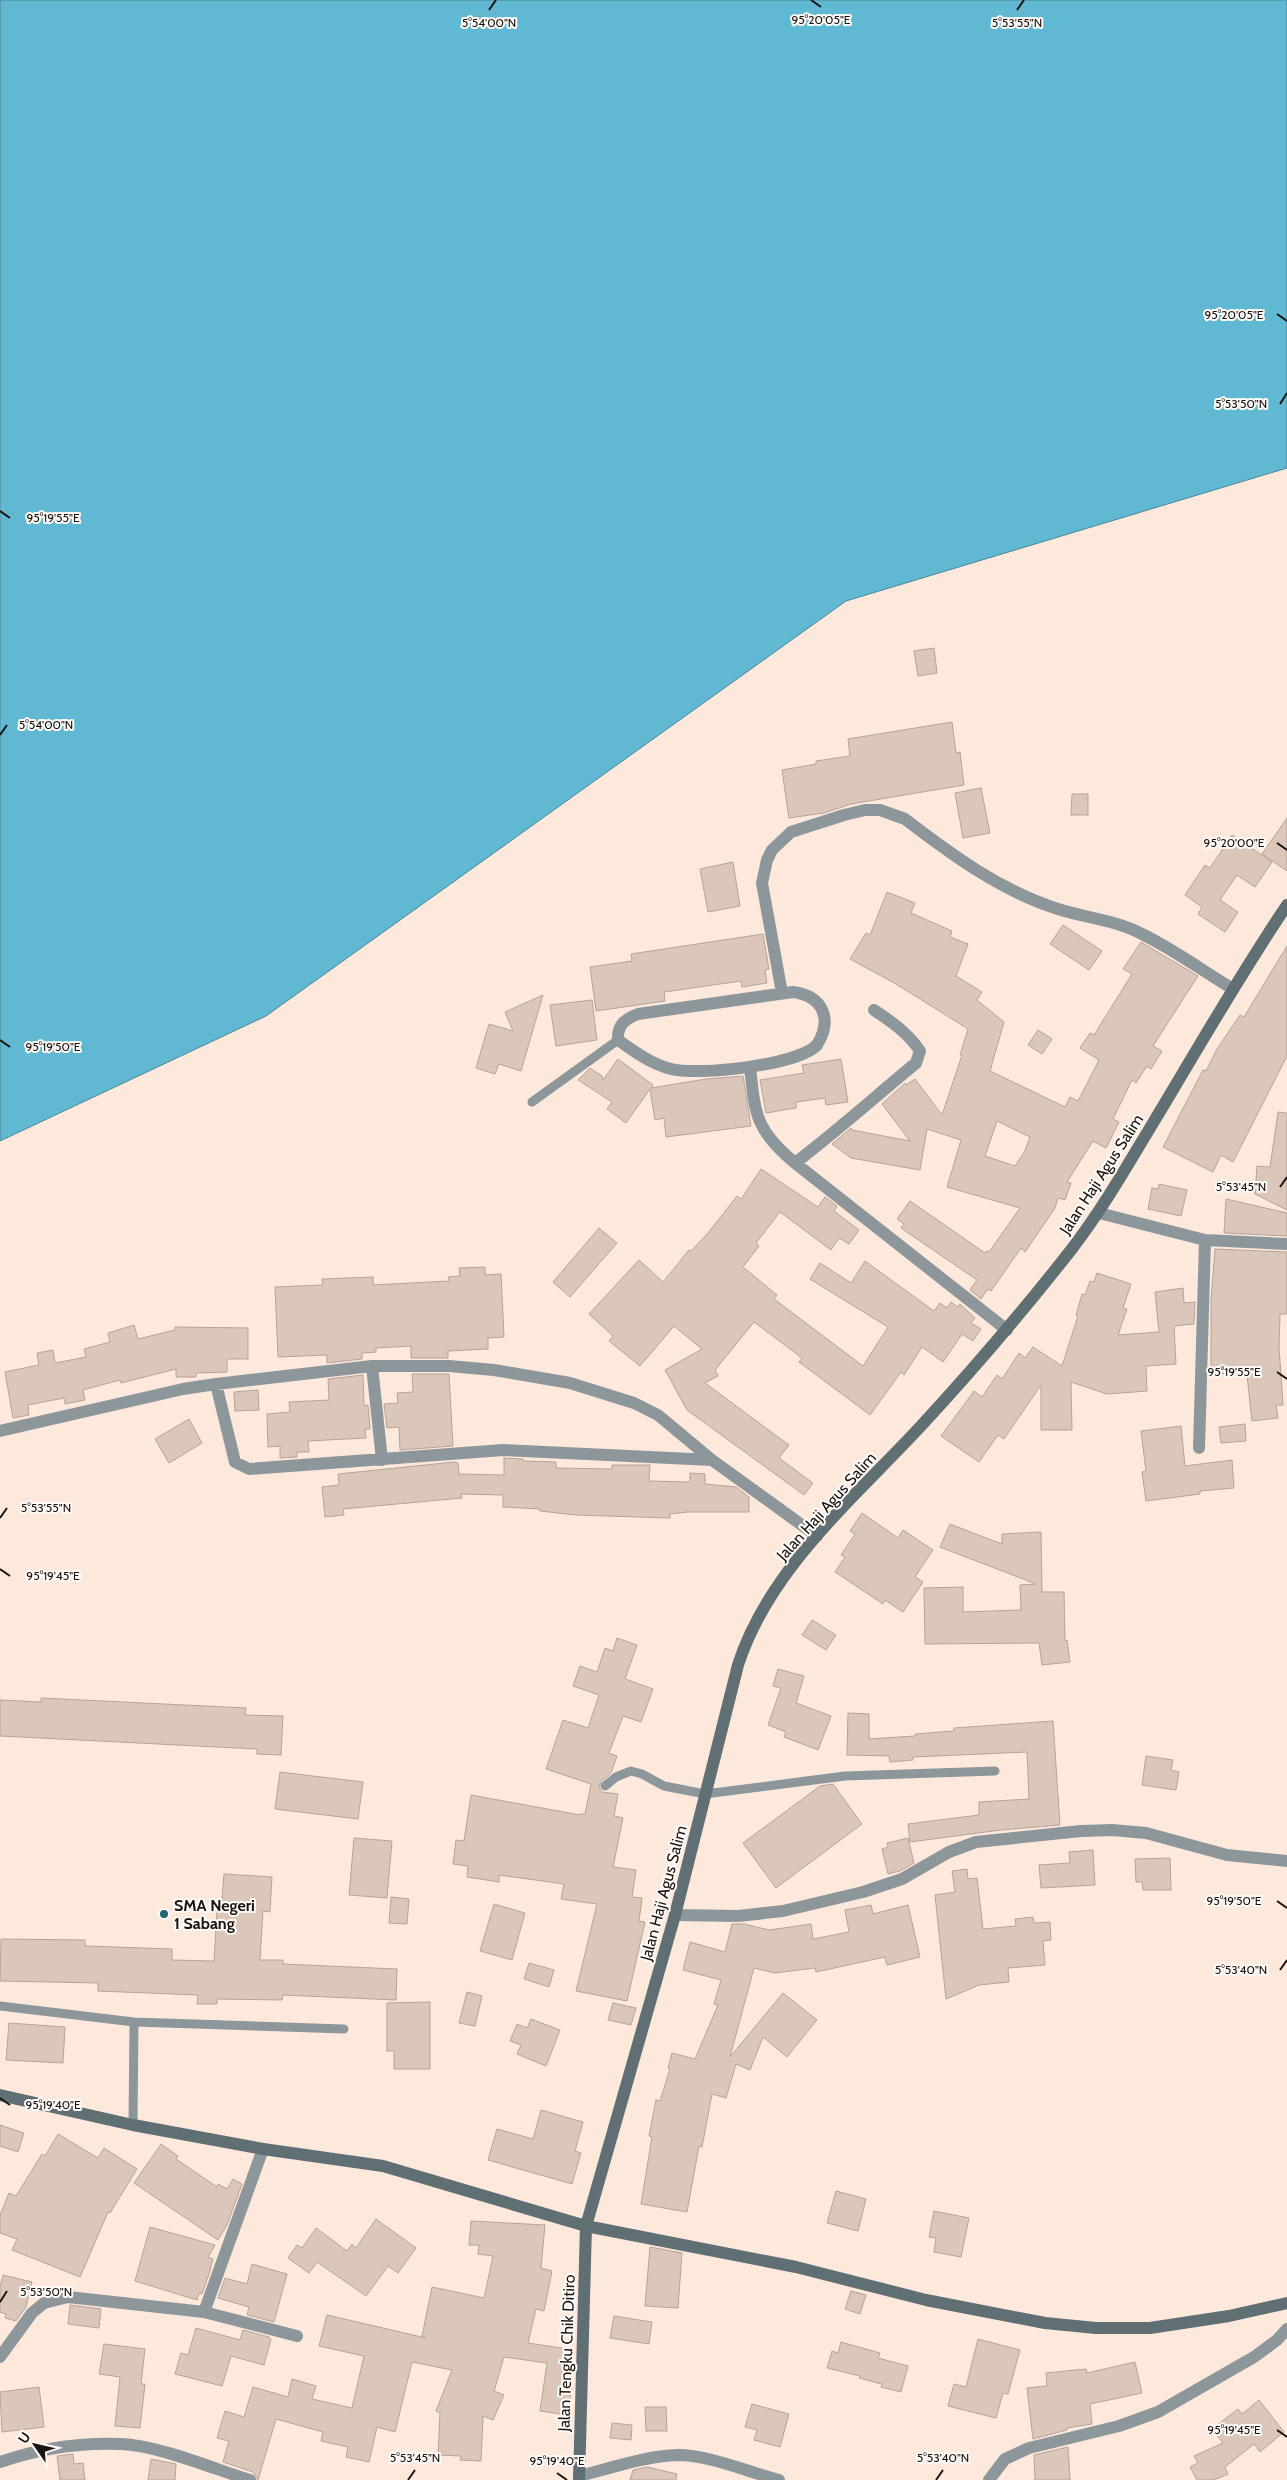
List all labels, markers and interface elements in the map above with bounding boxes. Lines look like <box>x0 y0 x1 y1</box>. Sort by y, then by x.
text: 95°20'05"E <box>792 12 851 27</box>
text: 5°54'00"N <box>462 15 516 30</box>
text: 5°53'55"N <box>992 15 1042 30</box>
text: 95°20'05"E <box>1205 307 1264 322</box>
text: 5°53'50"N <box>1215 396 1267 411</box>
text: 95°19'55"E <box>26 510 80 525</box>
text: 5°54'00"N <box>19 717 73 732</box>
text: 95°20'00"E <box>1204 835 1265 850</box>
text: 95°19'50"E <box>26 1039 81 1054</box>
street label: Jalan Haji Agus Salim <box>1055 1111 1147 1239</box>
text: 5°53'45"N <box>1216 1179 1266 1194</box>
text: 95°19'55"E <box>1207 1364 1261 1379</box>
street label: Jalan Haji Agus Salim <box>772 1448 880 1565</box>
text: 5°53'55"N <box>21 1500 71 1515</box>
text: 95°19'45"E <box>26 1568 80 1583</box>
street label: Jalan Haji Agus Salim <box>636 1823 691 1964</box>
text: 95°19'50"E <box>1207 1893 1262 1908</box>
place label: SMA Negeri 1 Sabang <box>174 1896 255 1933</box>
marker: SMA Negeri 1 Sabang <box>158 1908 170 1920</box>
text: 5°53'40"N <box>1215 1962 1267 1977</box>
text: 95°19'40"E <box>25 2097 81 2112</box>
street label: Jalan Tengku Chik Ditiro <box>554 2274 579 2433</box>
text: 5°53'50"N <box>20 2284 72 2299</box>
north arrow <box>10 2420 60 2470</box>
text: 95°19'45"E <box>1207 2422 1261 2437</box>
text: U <box>14 2429 34 2447</box>
text: 5°53'45"N <box>390 2450 440 2465</box>
text: 5°53'40"N <box>917 2450 969 2465</box>
text: 95°19'40"E <box>529 2453 585 2468</box>

